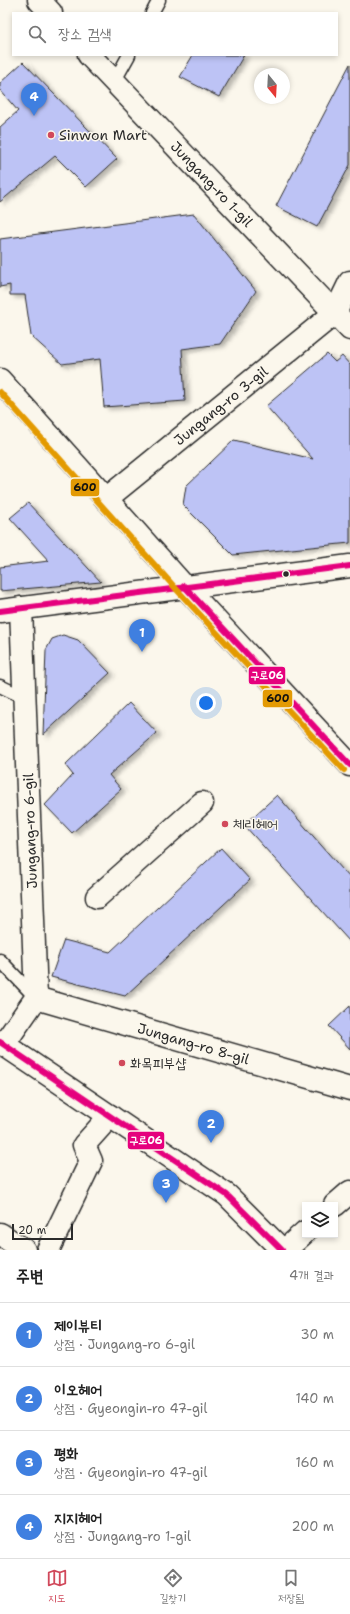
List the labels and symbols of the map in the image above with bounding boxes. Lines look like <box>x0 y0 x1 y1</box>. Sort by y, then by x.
north arrow <box>254 68 290 104</box>
pin: 4 <box>21 83 47 116</box>
place label: Sinwon Mart <box>59 126 147 144</box>
marker: Sinwon Mart <box>46 130 56 140</box>
street label: Jungang-ro 1-gil <box>167 137 257 231</box>
street label: Jungang-ro 3-gil <box>170 362 272 449</box>
line badge: 600 <box>70 478 100 497</box>
text: 600 <box>73 480 97 495</box>
unlabelled marker <box>281 569 291 579</box>
pin: 1 <box>129 619 155 652</box>
line badge: 구로06 <box>248 666 286 685</box>
text: 구로06 <box>250 668 284 683</box>
line badge: 600 <box>262 689 293 708</box>
text: 600 <box>266 691 290 706</box>
your location <box>196 693 216 713</box>
street label: Jungang-ro 6-gil <box>19 772 41 889</box>
place label: 체리헤어 <box>233 815 278 833</box>
marker: 체리헤어 <box>220 819 230 829</box>
street label: Jungang-ro 8-gil <box>135 1019 252 1069</box>
place label: 화목피부샵 <box>130 1054 187 1072</box>
marker: 화목피부샵 <box>117 1058 127 1068</box>
pin: 2 <box>198 1110 224 1143</box>
line badge: 구로06 <box>127 1131 165 1150</box>
text: 구로06 <box>129 1133 163 1148</box>
pin: 3 <box>153 1170 179 1203</box>
scale bar <box>12 1222 73 1241</box>

